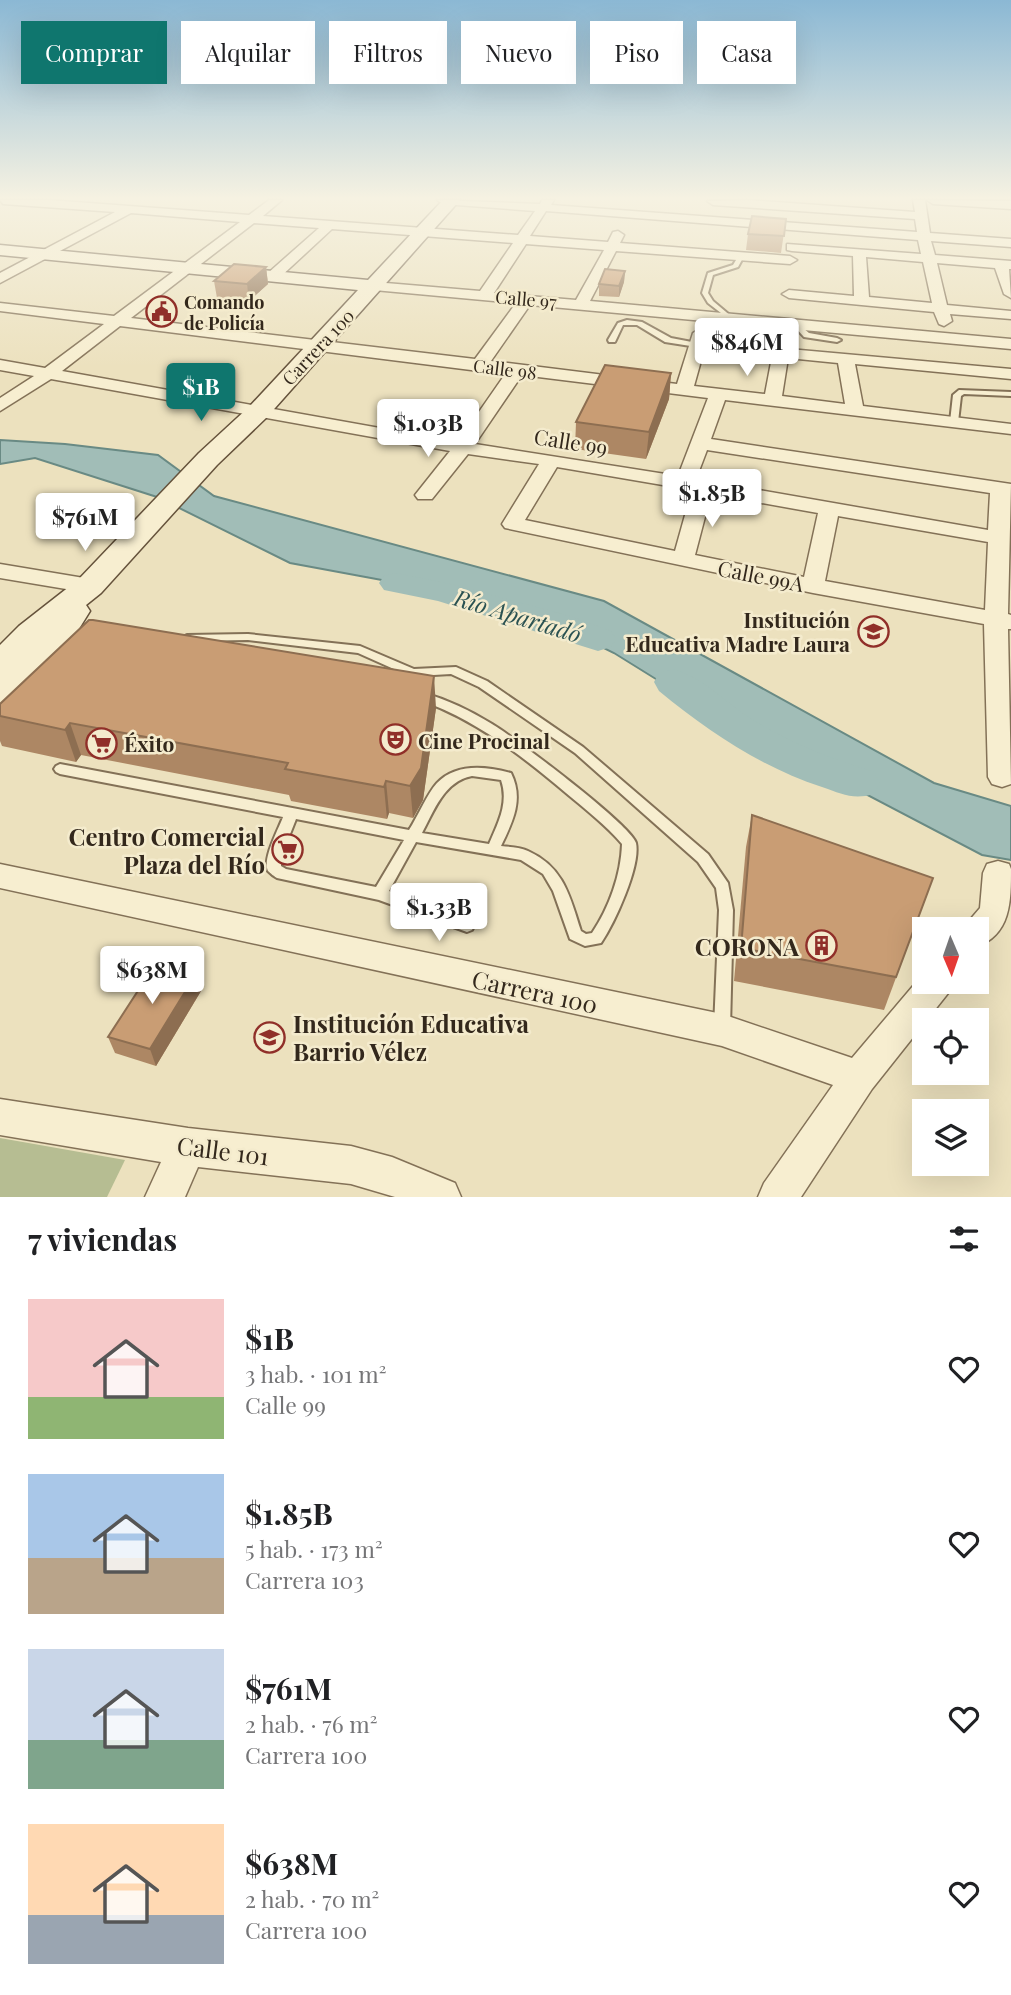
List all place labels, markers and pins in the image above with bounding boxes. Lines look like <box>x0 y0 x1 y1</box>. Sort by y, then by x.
place label: Comando de Policía <box>184 290 265 335</box>
public building icon: Comando de Policía <box>144 295 178 329</box>
pin: $846M <box>698 318 796 378</box>
pin: $1B <box>167 364 235 423</box>
pin: $1.03B <box>371 400 485 459</box>
pin: $1.85B <box>655 470 769 529</box>
pin: $761M <box>36 494 134 553</box>
place label: Institución Educativa Madre Laura <box>625 605 850 657</box>
school or university icon: Institución Educativa Madre Laura <box>856 614 890 648</box>
theatre icon: Cine Procinal <box>378 723 412 757</box>
supermarket icon: Éxito <box>84 726 118 760</box>
place label: Cine Procinal <box>418 726 550 754</box>
place label: Éxito <box>124 729 175 757</box>
place label: Centro Comercial Plaza del Río <box>69 820 266 880</box>
supermarket icon: Centro Comercial Plaza del Río <box>271 833 305 867</box>
pin: $1.33B <box>382 884 496 943</box>
building icon: CORONA <box>805 929 839 963</box>
place label: CORONA <box>695 930 800 962</box>
pin: $638M <box>103 946 201 1006</box>
place label: Institución Educativa Barrio Vélez <box>293 1007 529 1067</box>
school or university icon: Institución Educativa Barrio Vélez <box>253 1020 287 1054</box>

